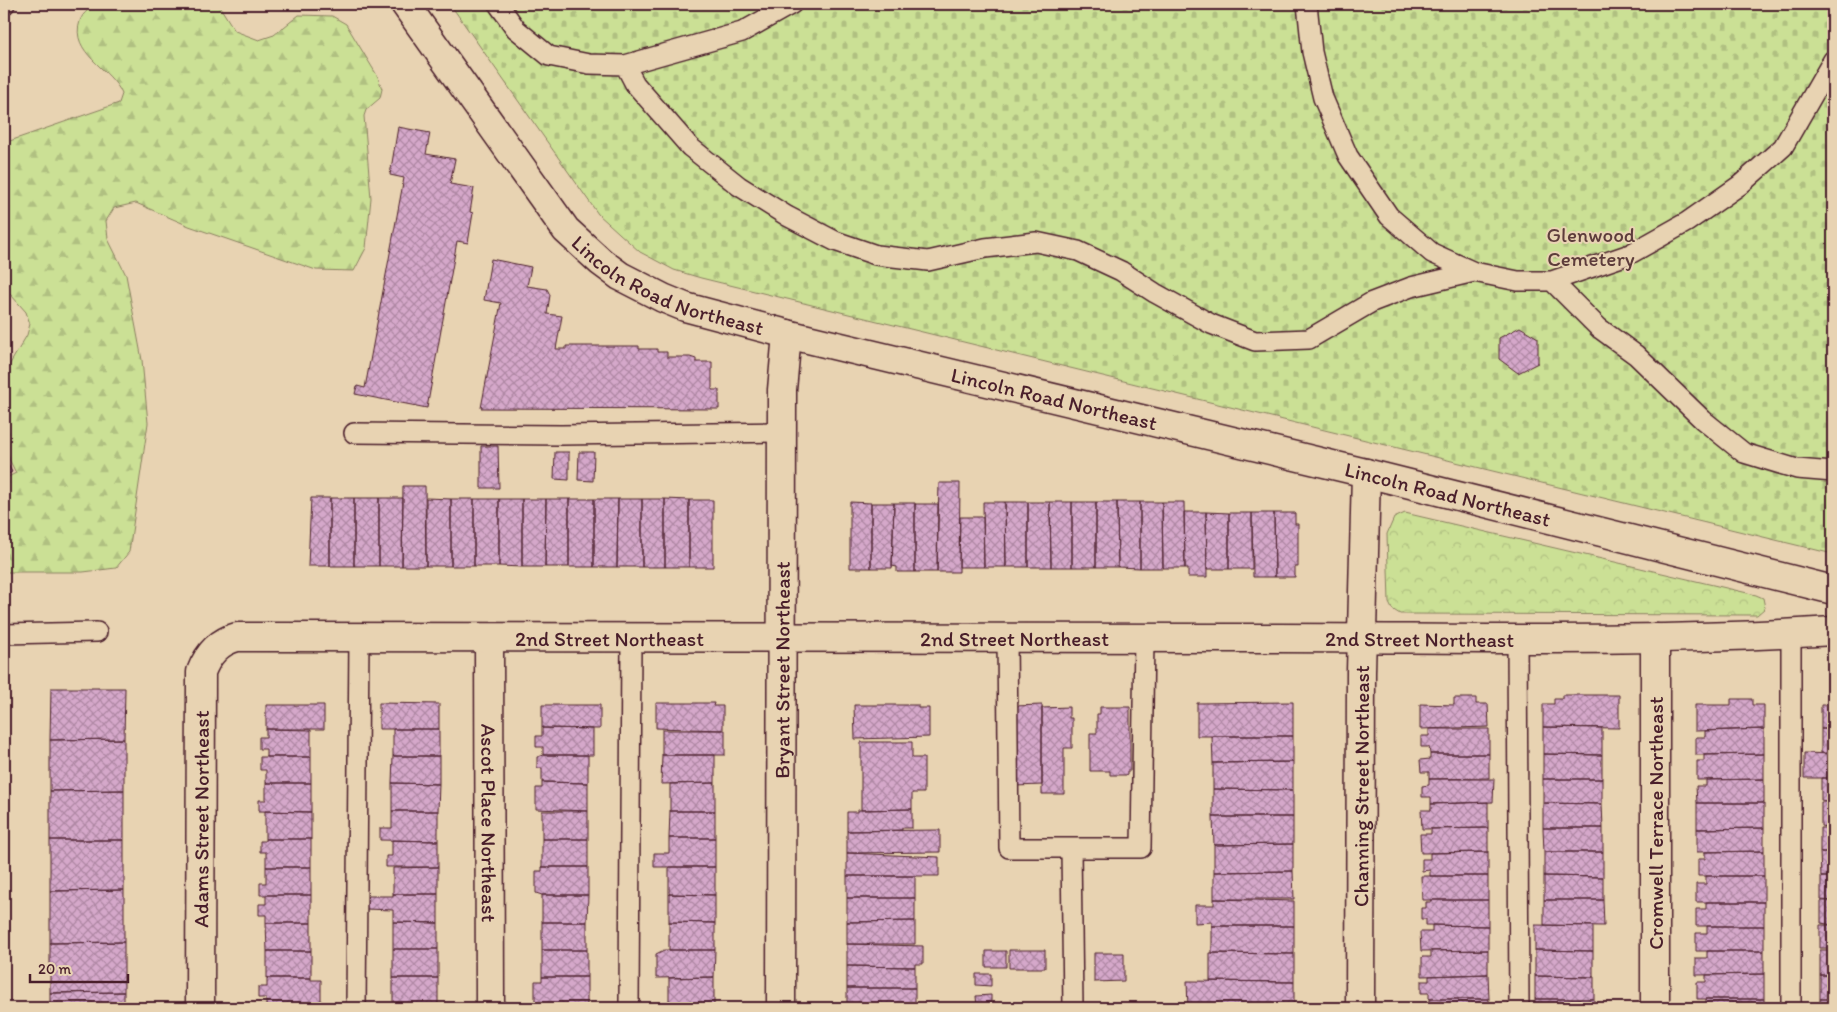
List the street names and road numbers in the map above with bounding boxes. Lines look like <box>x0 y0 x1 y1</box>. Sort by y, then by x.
street label: Lincoln Road Northeast <box>567 229 767 340</box>
street label: Lincoln Road Northeast <box>949 361 1160 435</box>
street label: Lincoln Road Northeast <box>1342 456 1554 531</box>
street label: Bryant Street Northeast <box>769 561 794 779</box>
street label: 2nd Street Northeast <box>1325 625 1514 651</box>
street label: 2nd Street Northeast <box>515 626 704 651</box>
street label: 2nd Street Northeast <box>920 626 1109 651</box>
street label: Channing Street Northeast <box>1348 665 1374 907</box>
street label: Cromwell Terrace Northeast <box>1643 696 1668 950</box>
street label: Adams Street Northeast <box>188 710 213 928</box>
street label: Ascot Place Northeast <box>477 724 502 922</box>

